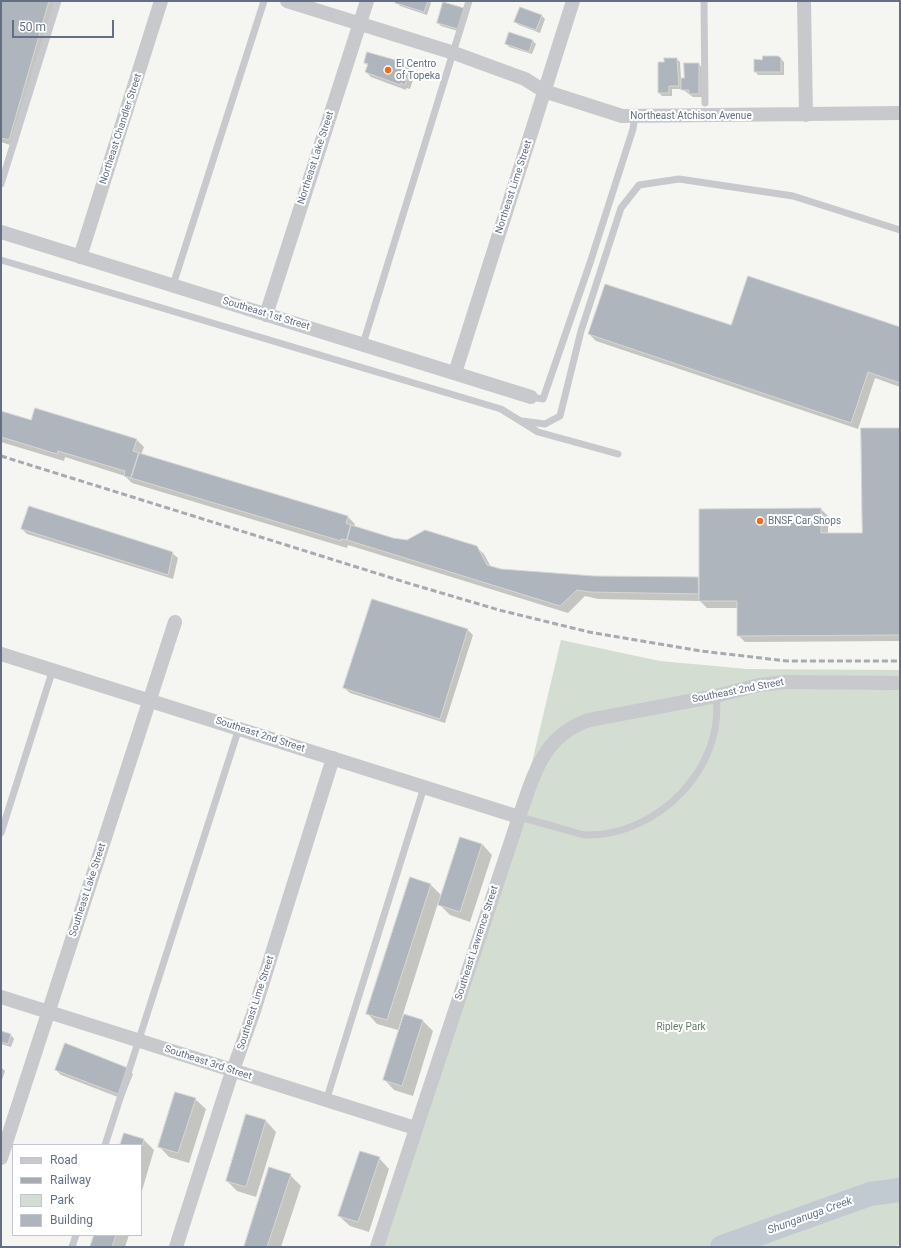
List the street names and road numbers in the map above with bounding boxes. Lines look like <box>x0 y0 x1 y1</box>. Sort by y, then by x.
street label: Northeast Chandler Street <box>97 72 145 186</box>
street label: Northeast Lake Street <box>295 110 337 206</box>
street label: Northeast Atchison Avenue <box>630 110 752 122</box>
street label: Northeast Lime Street <box>493 139 535 235</box>
street label: Southeast 1st Street <box>221 295 311 333</box>
street label: Southeast 2nd Street <box>691 676 785 706</box>
street label: Southeast 2nd Street <box>214 715 306 755</box>
street label: Southeast Lake Street <box>67 842 109 938</box>
street label: Southeast Lawrence Street <box>453 884 501 1002</box>
street label: Southeast Lime Street <box>235 954 277 1052</box>
street label: Southeast 3rd Street <box>163 1043 253 1083</box>

